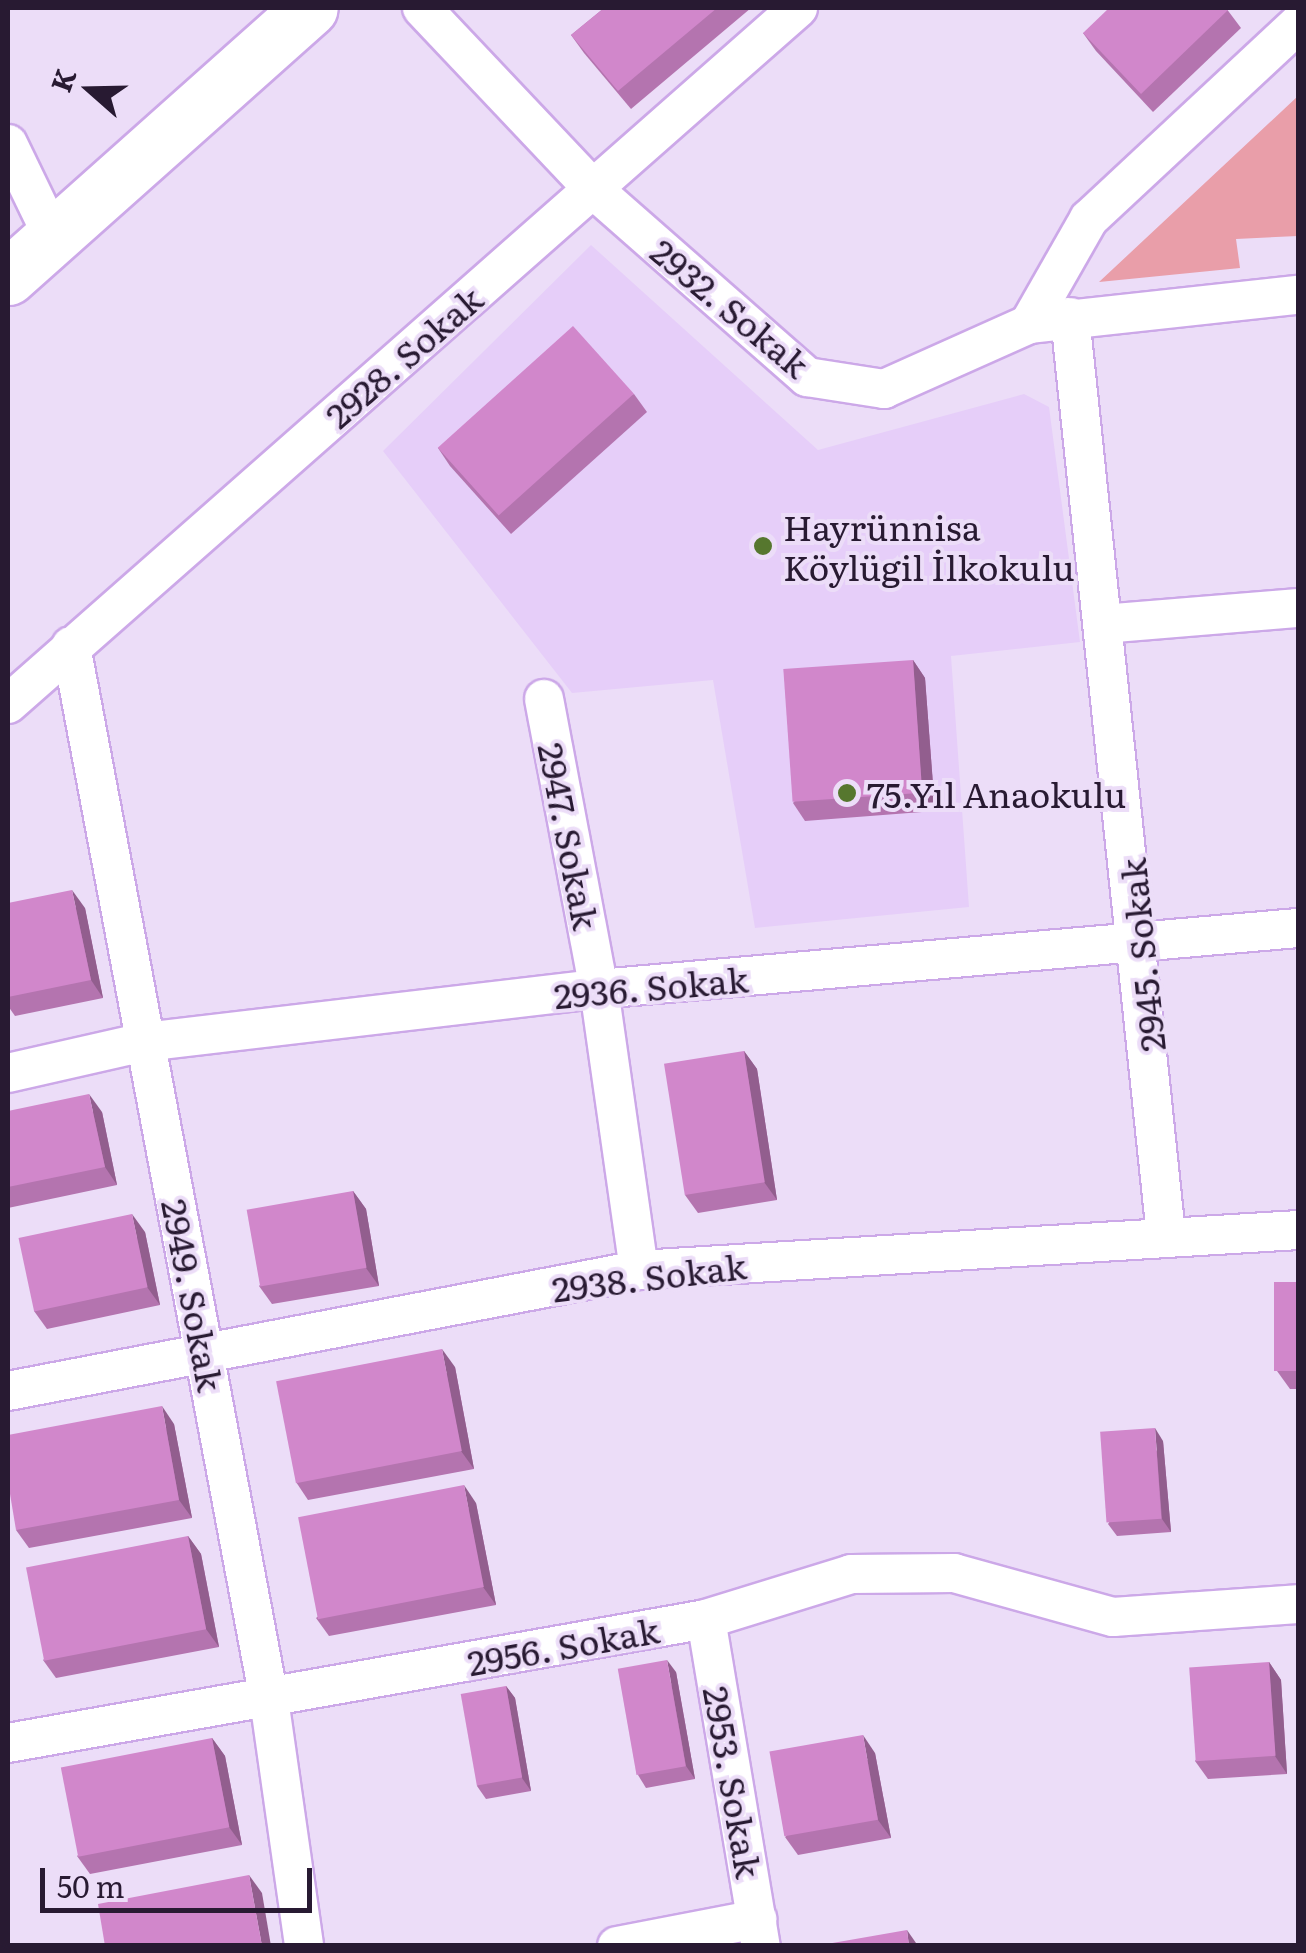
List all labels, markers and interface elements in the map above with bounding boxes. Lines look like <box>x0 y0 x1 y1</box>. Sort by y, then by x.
north arrow <box>40 40 140 140</box>
text: K <box>38 62 85 97</box>
street label: 2932. Sokak <box>644 229 818 385</box>
street label: 2928. Sokak <box>316 277 490 435</box>
place label: Hayrünnisa Köylügil İlkokulu <box>783 505 1075 587</box>
marker: Hayrünnisa Köylügil İlkokulu <box>752 535 774 557</box>
street label: 2947. Sokak <box>531 739 609 933</box>
place label: 75.Yıl Anaokulu <box>867 772 1126 814</box>
marker: 75.Yıl Anaokulu <box>836 782 858 804</box>
street label: 2945. Sokak <box>1110 856 1172 1054</box>
street label: 2936. Sokak <box>552 957 750 1015</box>
street label: 2949. Sokak <box>155 1195 233 1395</box>
street label: 2938. Sokak <box>549 1243 749 1309</box>
street label: 2956. Sokak <box>464 1608 662 1682</box>
street label: 2953. Sokak <box>696 1683 772 1881</box>
scale bar <box>45 1848 318 1910</box>
text: 50 m <box>57 1863 125 1907</box>

